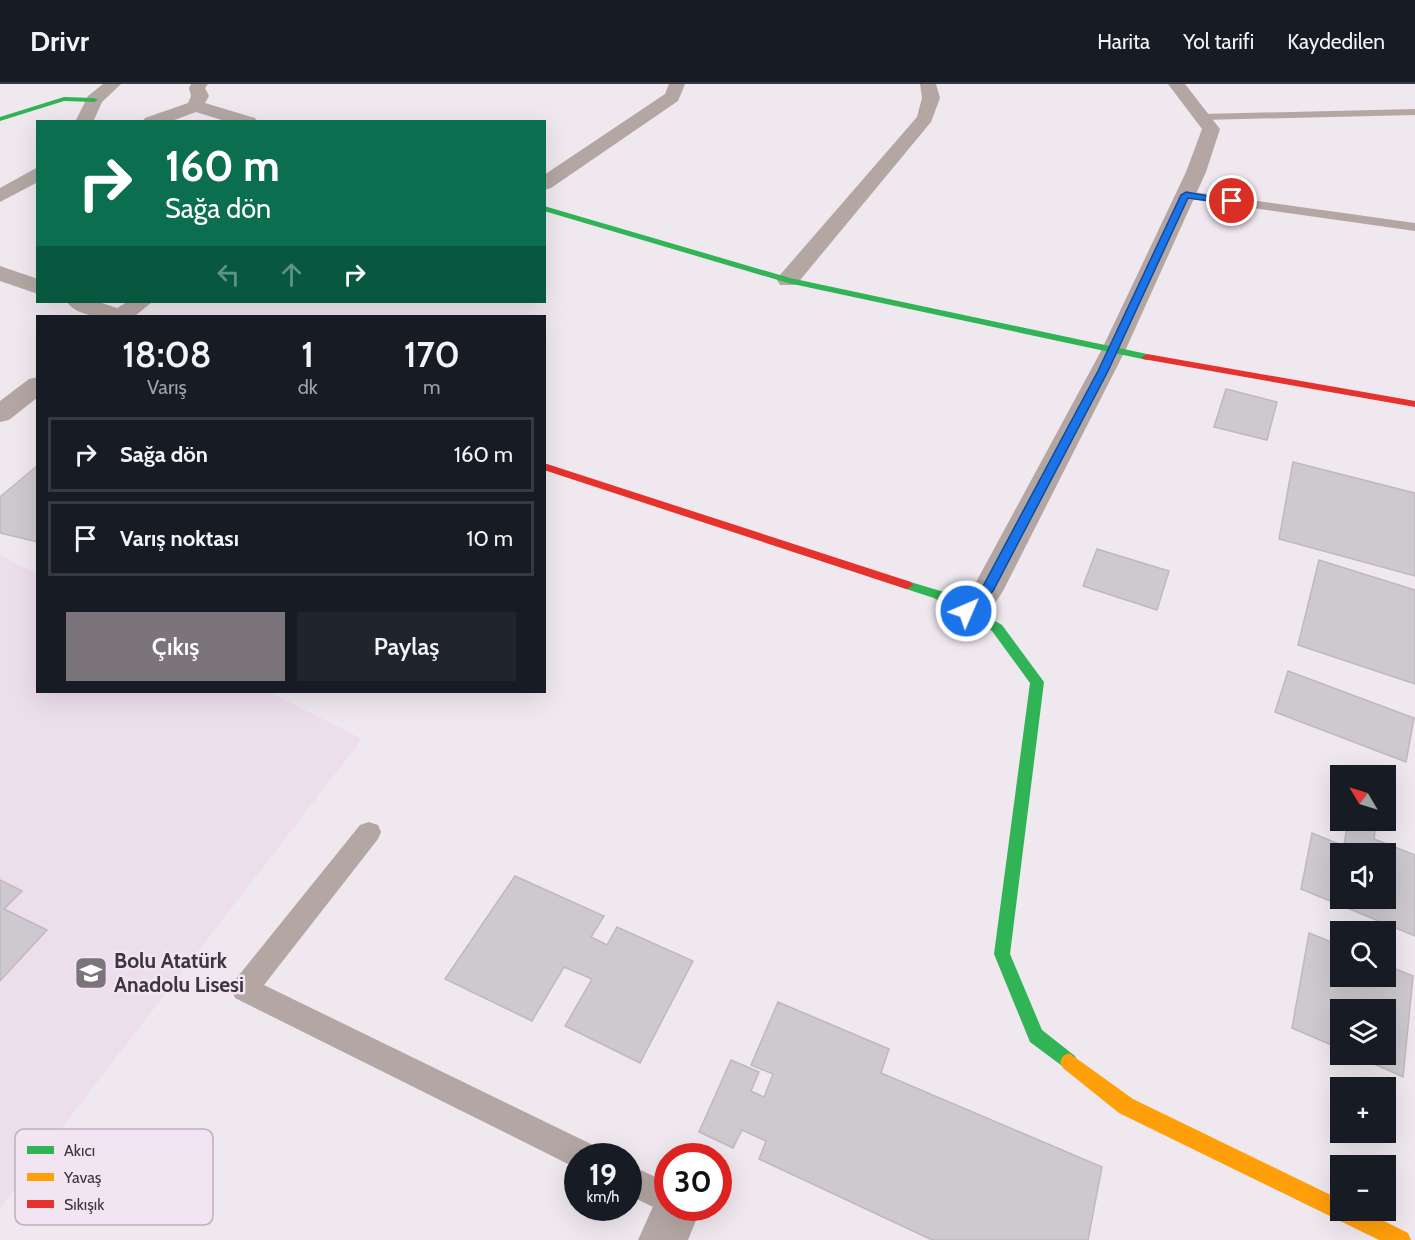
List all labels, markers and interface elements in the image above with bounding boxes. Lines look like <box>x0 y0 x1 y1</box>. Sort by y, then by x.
text: Drivr <box>30 24 89 58</box>
text: Harita <box>1097 29 1150 54</box>
text: Yol tarifi <box>1183 29 1254 54</box>
text: Kaydedilen <box>1287 29 1385 54</box>
text: 160 m <box>165 140 280 192</box>
icon: right <box>66 144 144 222</box>
pin <box>1206 175 1257 226</box>
icon: arrive <box>1215 184 1248 217</box>
text: Sağa dön <box>165 192 271 225</box>
icon: left <box>212 258 245 291</box>
icon: ahead <box>275 258 308 291</box>
icon: right <box>338 258 371 291</box>
text: 18:08 <box>122 332 212 376</box>
text: 1 <box>301 332 314 376</box>
text: 170 <box>404 332 460 376</box>
text: Varış <box>147 375 187 399</box>
text: dk <box>298 375 318 399</box>
text: m <box>423 375 441 399</box>
icon: right <box>69 438 102 471</box>
text: Sağa dön <box>120 441 208 468</box>
text: 160 m <box>454 441 513 468</box>
icon: arrive <box>69 522 102 555</box>
text: Varış noktası <box>120 525 239 552</box>
text: 10 m <box>466 525 513 552</box>
position arrow <box>934 579 998 643</box>
button: Çıkış <box>66 612 285 681</box>
button: Paylaş <box>297 612 516 681</box>
north arrow <box>1330 765 1396 831</box>
map controls <box>1330 765 1396 1221</box>
button: sound <box>1330 843 1396 909</box>
button: search <box>1330 921 1396 987</box>
place label: Bolu Atatürk Anadolu Lisesi <box>114 948 244 997</box>
school or university icon: Bolu Atatürk Anadolu Lisesi <box>73 955 109 991</box>
button: layers <box>1330 999 1396 1065</box>
button: + <box>1330 1077 1396 1143</box>
legend <box>15 1129 213 1225</box>
text: Akıcı <box>64 1141 95 1160</box>
speed limit sign: 30 <box>654 1143 732 1221</box>
button: − <box>1330 1155 1396 1221</box>
text: 19 <box>589 1156 617 1193</box>
text: Yavaş <box>63 1168 102 1187</box>
text: km/h <box>587 1188 619 1206</box>
text: Sıkışık <box>64 1195 105 1214</box>

